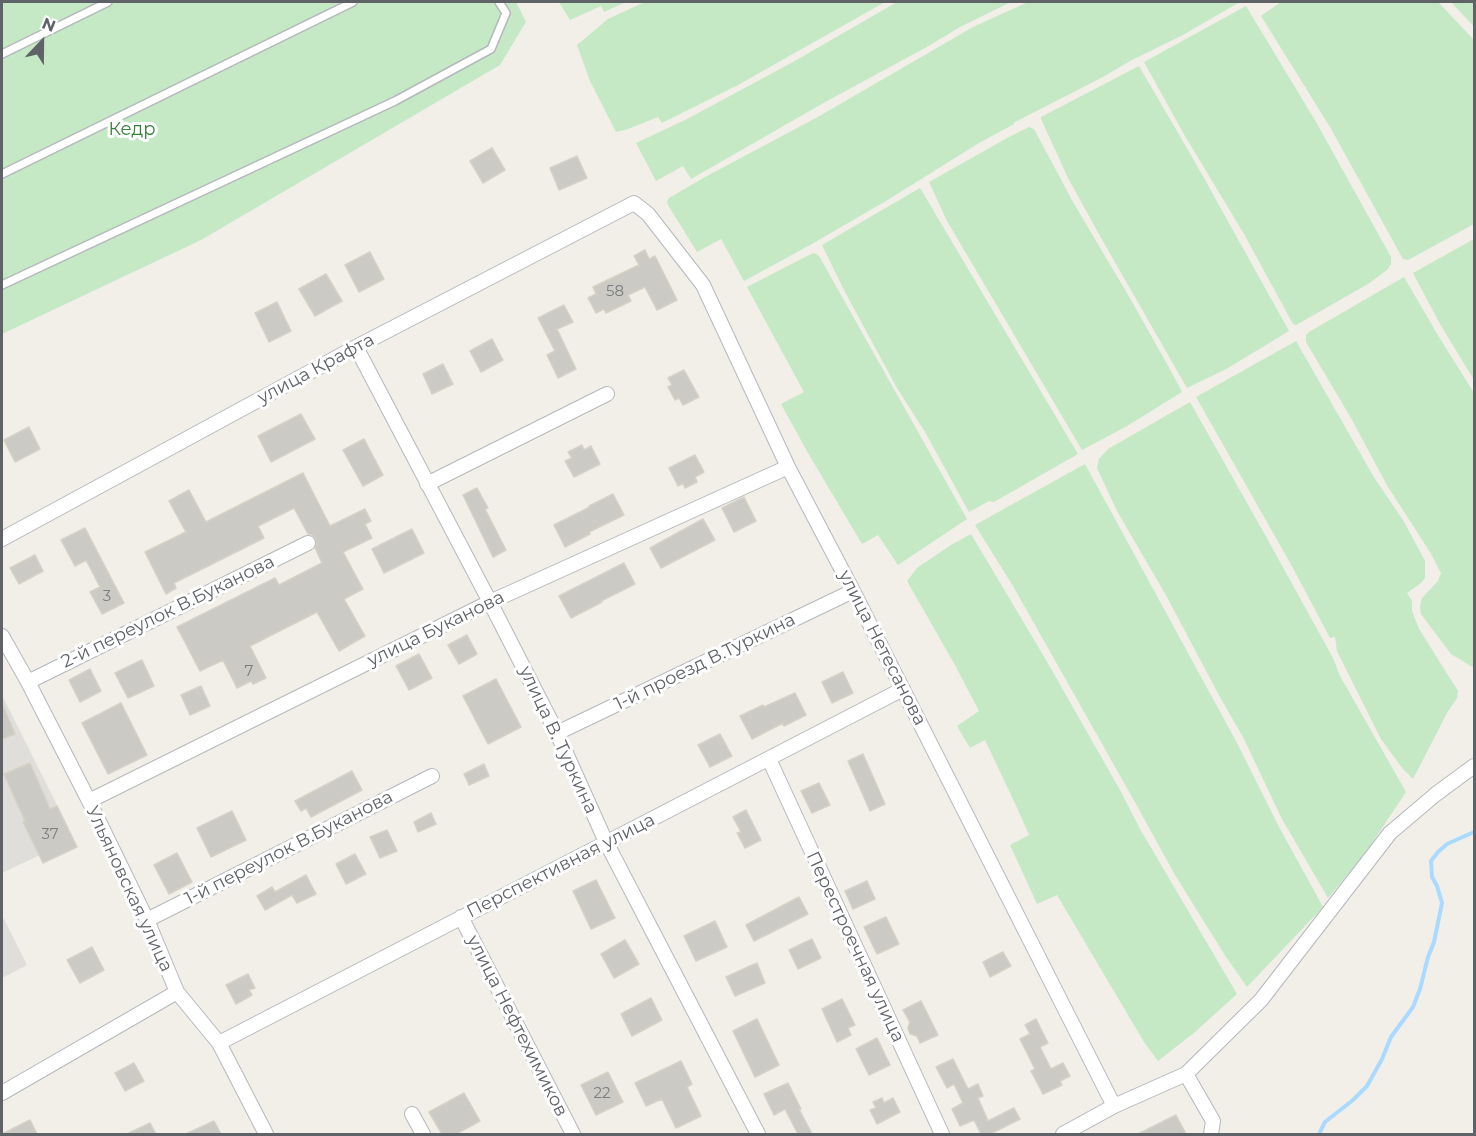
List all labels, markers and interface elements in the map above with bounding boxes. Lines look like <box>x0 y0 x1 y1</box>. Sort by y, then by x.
north arrow <box>12 12 72 72</box>
text: N <box>39 14 58 36</box>
park label: Кедр <box>108 119 156 141</box>
house number: 58 <box>606 283 624 301</box>
street label: улица Крафта <box>254 329 378 409</box>
street label: 2-й переулок В.Буканова <box>58 551 278 673</box>
street label: улица Нетесанова <box>833 567 931 729</box>
street label: улица Буканова <box>364 587 508 671</box>
house number: 3 <box>103 588 111 606</box>
street label: 1-й проезд В.Туркина <box>611 609 799 715</box>
house number: 7 <box>245 663 253 681</box>
street label: улица В. Туркина <box>514 663 602 817</box>
street label: 1-й переулок В.Буканова <box>181 786 397 910</box>
street label: Ульяновская улица <box>81 803 177 975</box>
street label: Перспективная улица <box>463 809 659 923</box>
house number: 37 <box>41 826 59 844</box>
street label: Перестроечная улица <box>801 848 909 1046</box>
street label: улица Нефтехимиков <box>462 932 572 1120</box>
house number: 22 <box>593 1085 611 1103</box>

